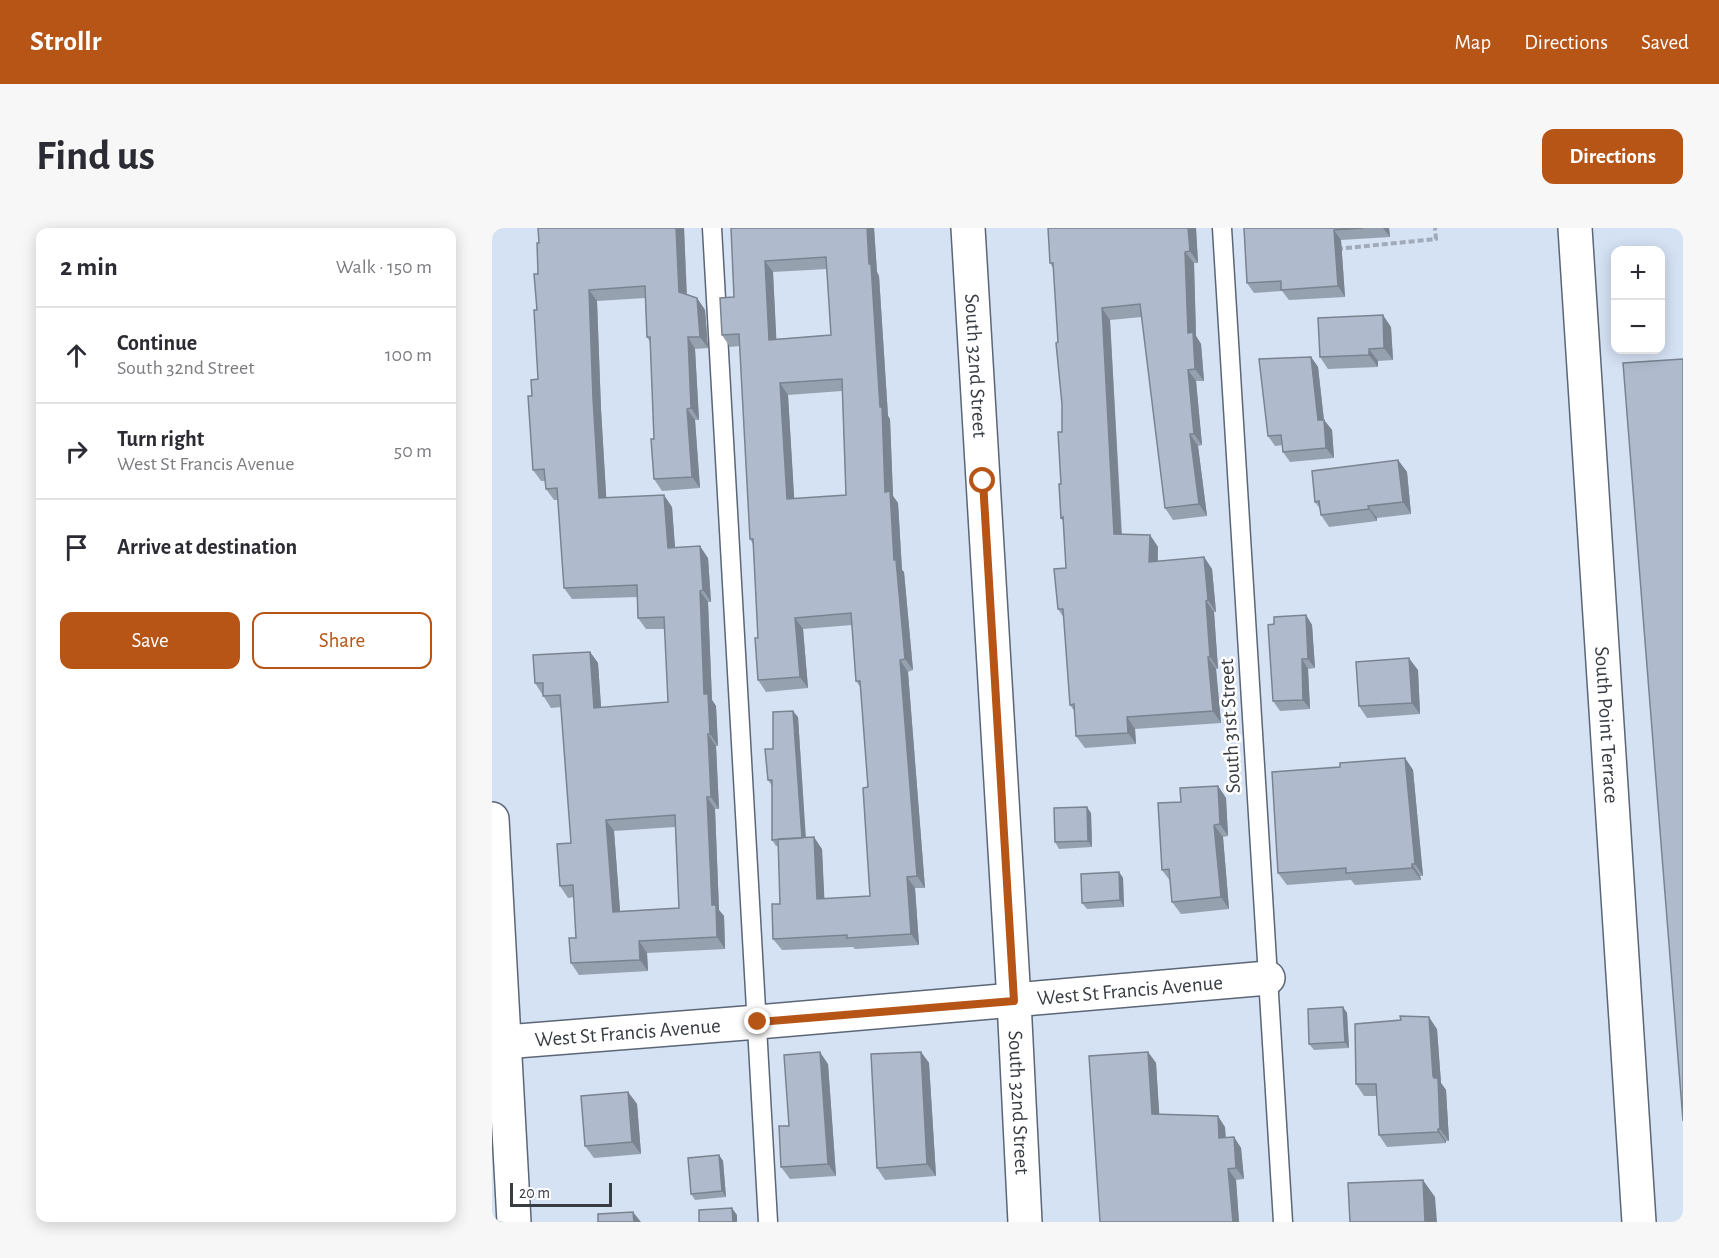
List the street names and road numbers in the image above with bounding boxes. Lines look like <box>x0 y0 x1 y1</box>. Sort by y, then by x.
street label: South 32nd Street <box>961 293 991 439</box>
street label: South Point Terrace <box>1591 646 1623 804</box>
street label: South 31st Street <box>1216 658 1244 794</box>
street label: West St Francis Avenue <box>1036 971 1224 1008</box>
street label: West St Francis Avenue <box>534 1014 721 1050</box>
street label: South 32nd Street <box>1005 1030 1033 1175</box>

